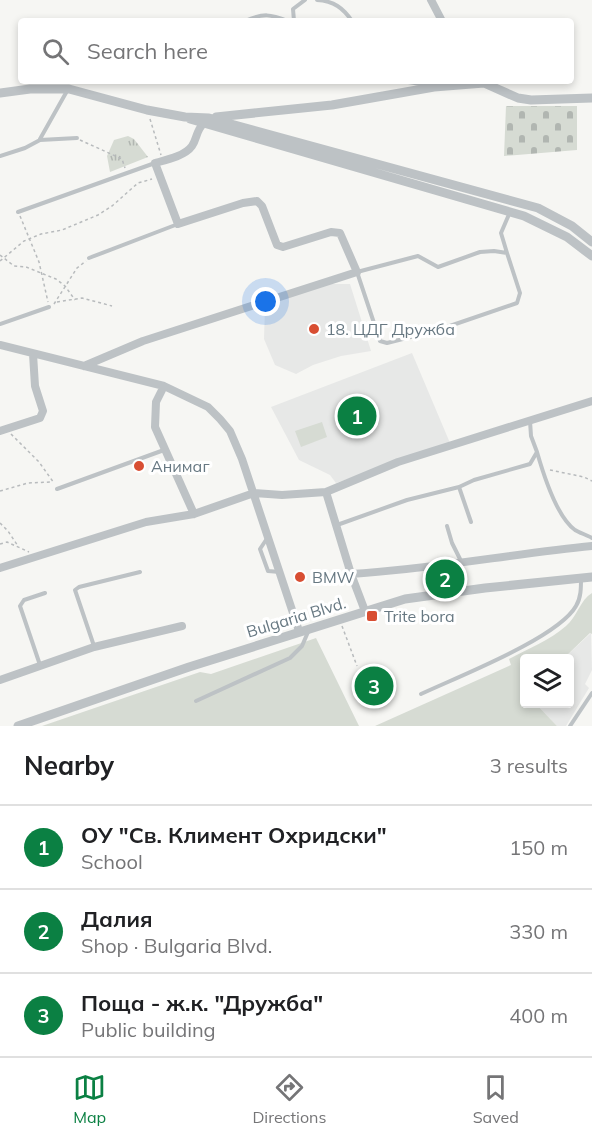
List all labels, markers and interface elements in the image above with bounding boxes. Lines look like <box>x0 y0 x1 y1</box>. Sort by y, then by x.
search box <box>18 18 574 84</box>
icon: search <box>39 35 72 68</box>
text: Search here <box>87 37 208 65</box>
your location <box>251 287 280 316</box>
place label: 18. ЦДГ Дружба <box>326 319 455 339</box>
marker: 18. ЦДГ Дружба <box>307 322 321 336</box>
pin: 1 <box>338 394 376 438</box>
place label: Анимаг <box>151 456 210 476</box>
marker: Анимаг <box>132 459 146 473</box>
pin: 2 <box>426 556 464 602</box>
place label: BMW <box>312 567 355 587</box>
marker: BMW <box>293 570 307 584</box>
street label: Bulgaria Blvd. <box>244 592 348 642</box>
place label: Trite bora <box>384 606 455 626</box>
marker: Trite bora <box>365 609 379 623</box>
map controls <box>520 654 574 708</box>
button: layers <box>520 654 574 708</box>
pin: 3 <box>354 664 394 708</box>
text: Nearby <box>24 749 114 782</box>
text: 3 results <box>490 753 568 778</box>
text: ОУ "Св. Климент Охридски" <box>81 821 387 849</box>
text: 1 <box>38 835 50 860</box>
text: 150 m <box>509 835 568 860</box>
text: School <box>81 849 143 874</box>
text: Далия <box>81 905 153 933</box>
text: 2 <box>38 919 50 944</box>
text: 330 m <box>509 919 568 944</box>
text: Shop · Bulgaria Blvd. <box>81 933 272 958</box>
text: Поща - ж.к. "Дружба" <box>81 989 323 1017</box>
text: 3 <box>38 1003 50 1028</box>
text: 400 m <box>509 1003 568 1028</box>
text: Public building <box>81 1017 216 1042</box>
tab: Map <box>73 1071 106 1127</box>
tab: Directions <box>252 1071 326 1127</box>
tab: Saved <box>473 1071 519 1127</box>

